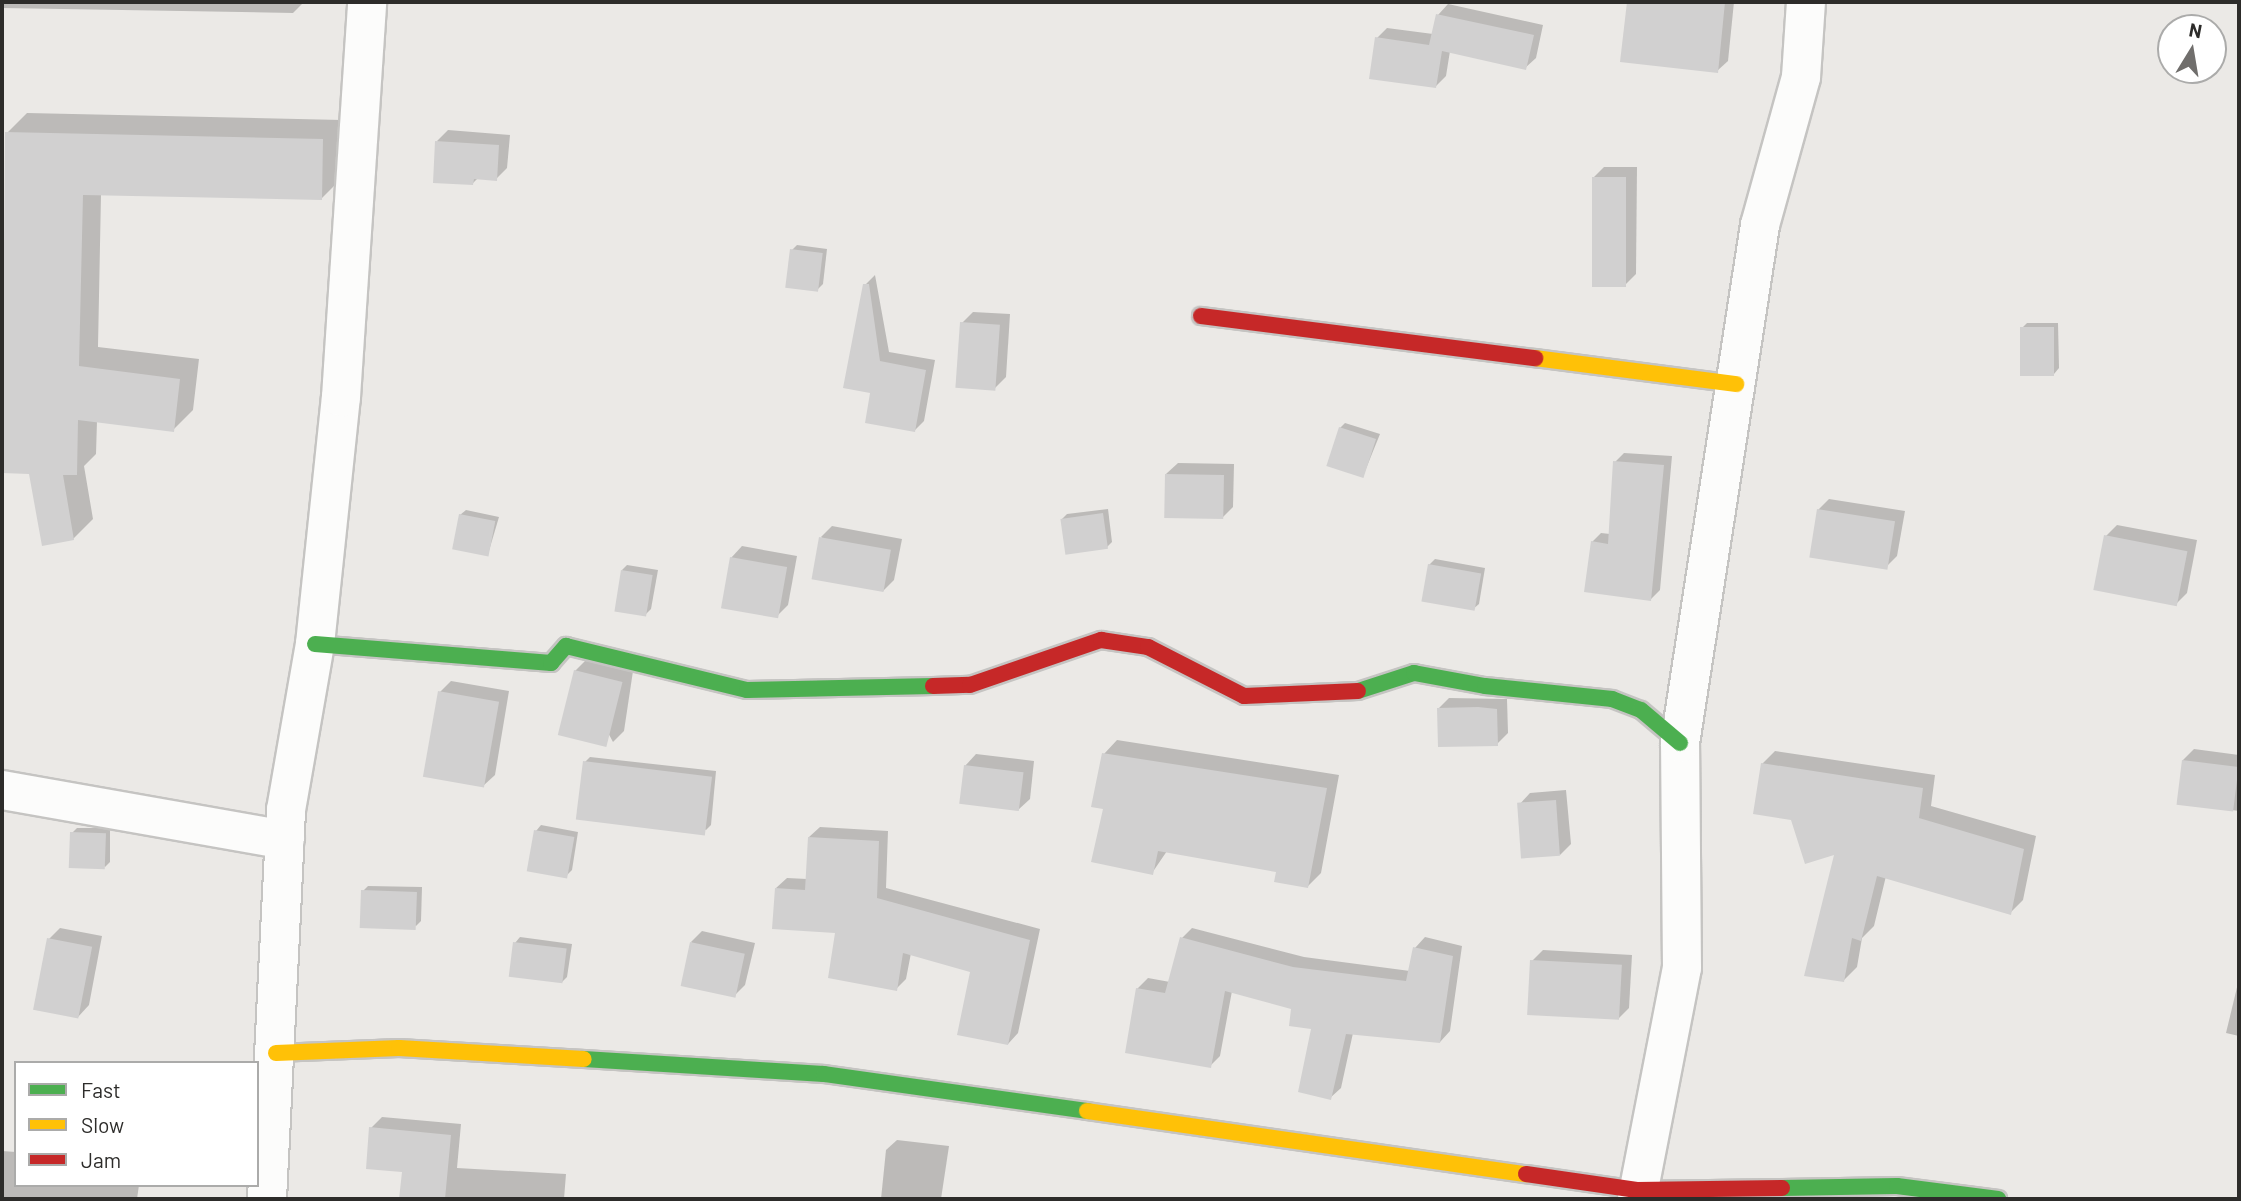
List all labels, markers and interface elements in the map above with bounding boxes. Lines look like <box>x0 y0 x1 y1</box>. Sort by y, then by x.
north arrow <box>2157 14 2227 84</box>
text: N <box>2187 17 2204 42</box>
legend <box>14 1061 259 1187</box>
text: Fast <box>81 1077 121 1102</box>
text: Slow <box>81 1112 124 1137</box>
text: Jam <box>81 1147 121 1172</box>

